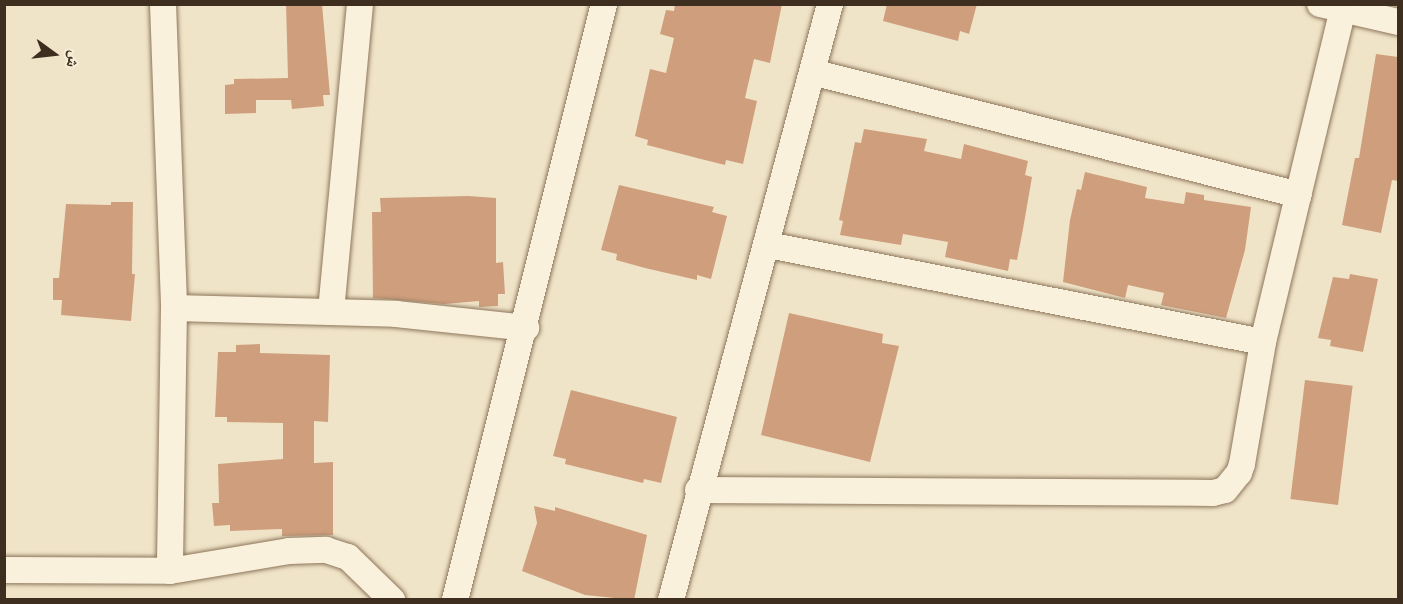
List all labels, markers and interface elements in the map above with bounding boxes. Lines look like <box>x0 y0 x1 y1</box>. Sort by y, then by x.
north arrow <box>24 24 84 84</box>
text: ش <box>57 47 87 70</box>

